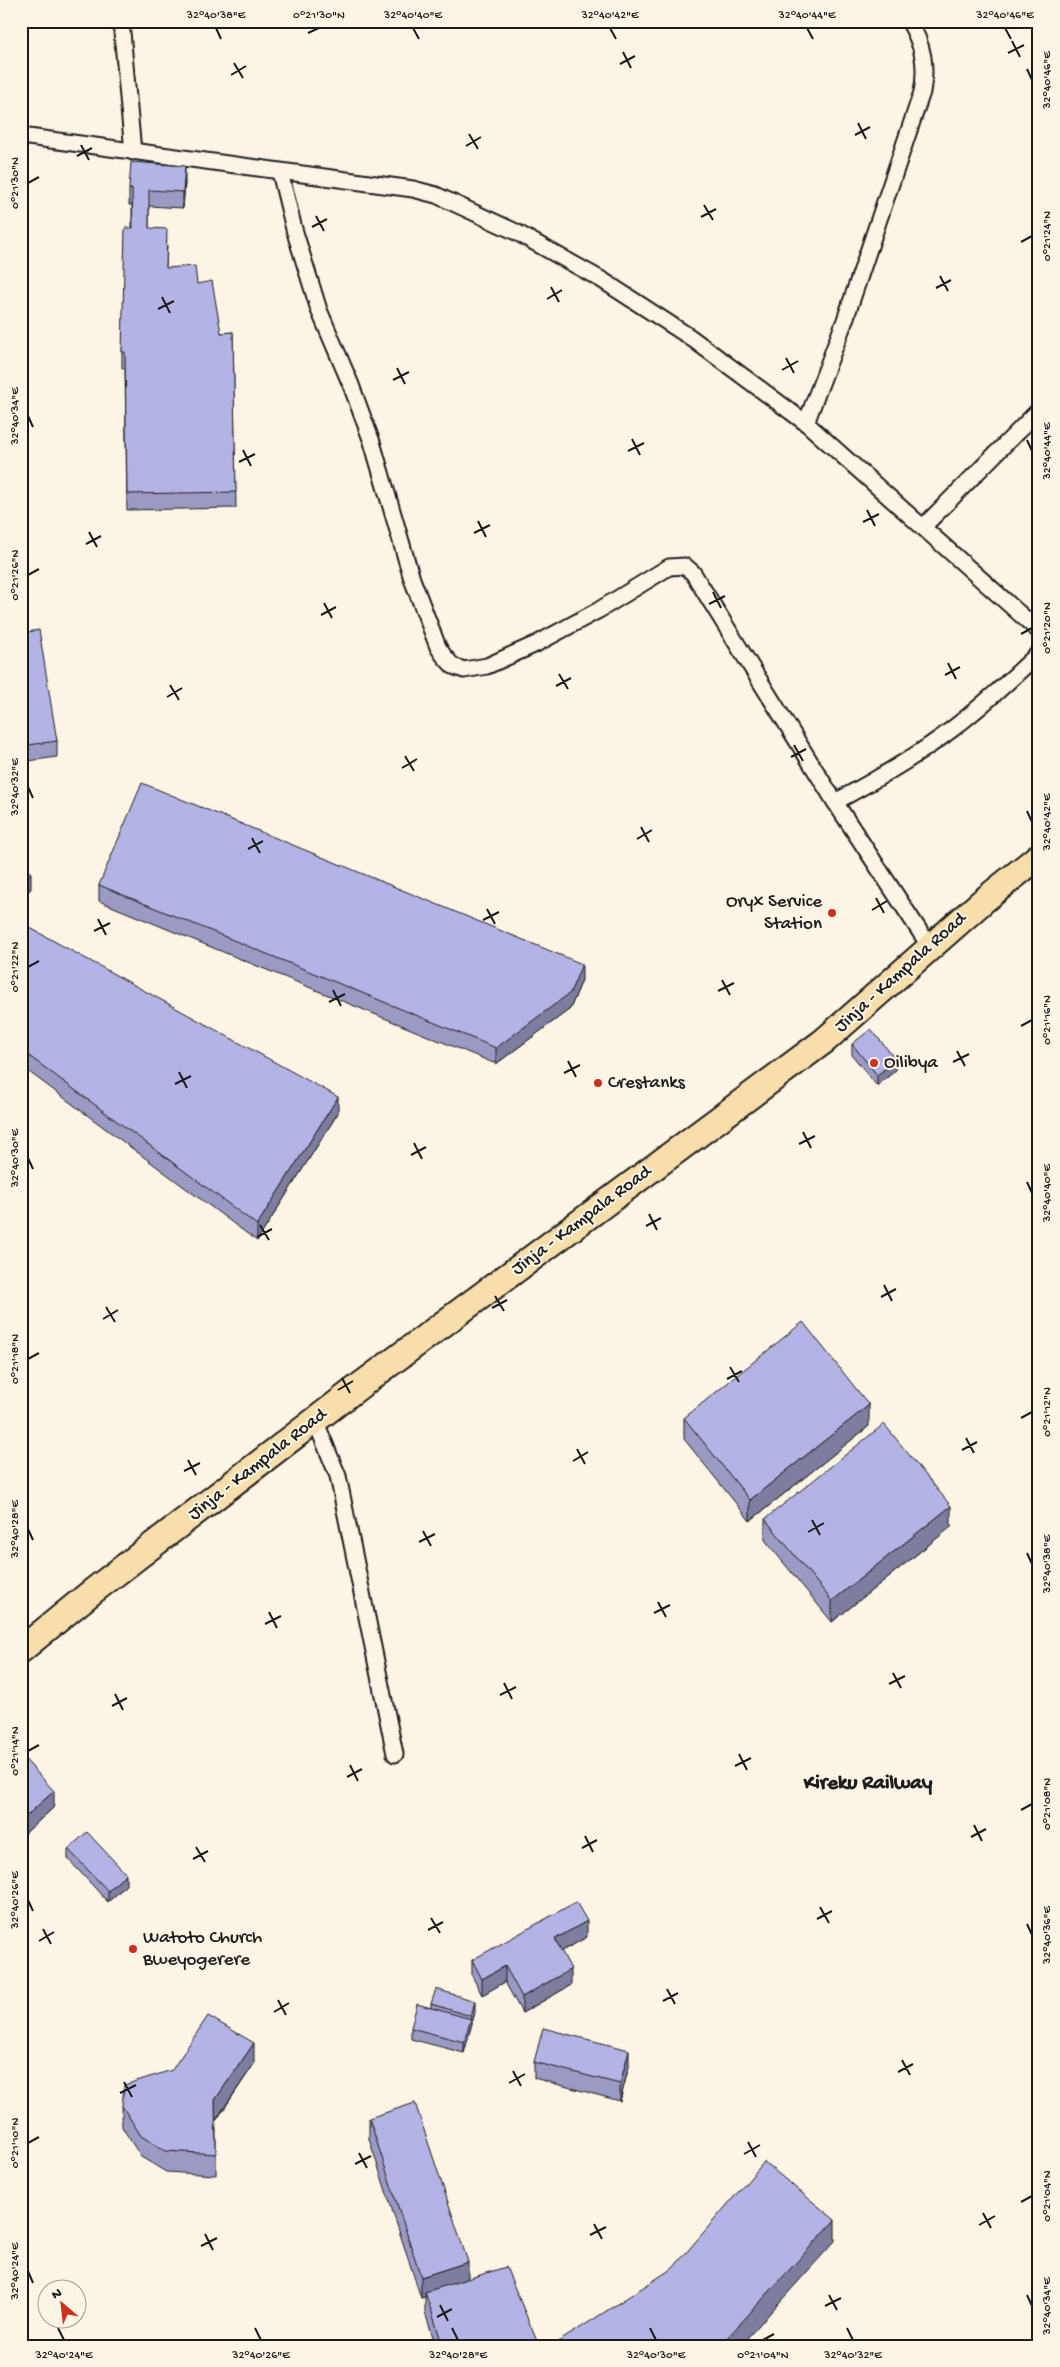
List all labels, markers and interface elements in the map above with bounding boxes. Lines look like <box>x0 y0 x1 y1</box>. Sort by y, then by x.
text: 32°40'38"E <box>186 9 246 23</box>
text: 0°21'30"N <box>293 9 345 23</box>
text: 32°40'40"E <box>383 9 443 23</box>
text: 32°40'42"E <box>580 9 639 23</box>
text: 32°40'44"E <box>778 9 836 23</box>
text: 32°40'46"E <box>975 9 1034 23</box>
text: 32°40'46"E <box>1041 51 1055 110</box>
text: 0°21'30"N <box>9 157 23 209</box>
text: 0°21'24"N <box>1041 211 1055 261</box>
text: 32°40'34"E <box>9 387 23 446</box>
text: 32°40'44"E <box>1041 422 1055 480</box>
text: 0°21'26"N <box>9 549 23 600</box>
text: 0°21'20"N <box>1041 602 1055 654</box>
text: 32°40'32"E <box>9 758 23 817</box>
text: 32°40'42"E <box>1041 793 1055 852</box>
place label: Oryx Service Station <box>726 891 822 936</box>
marker: Oryx Service Station <box>826 907 838 919</box>
street label: Jinja - Kampala Road <box>830 907 973 1038</box>
text: 0°21'22"N <box>9 942 23 992</box>
text: 0°21'16"N <box>1041 995 1055 1045</box>
place label: Oilibya <box>884 1052 939 1075</box>
marker: Oilibya <box>868 1057 880 1069</box>
place label: Crestanks <box>608 1072 686 1095</box>
marker: Crestanks <box>592 1077 604 1089</box>
text: 32°40'30"E <box>9 1128 23 1188</box>
street label: Jinja - Kampala Road <box>507 1160 658 1281</box>
text: 32°40'40"E <box>1041 1163 1055 1223</box>
text: 0°21'18"N <box>9 1334 23 1384</box>
text: 0°21'12"N <box>1041 1387 1055 1437</box>
street label: Jinja - Kampala Road <box>184 1403 333 1526</box>
text: 32°40'28"E <box>9 1499 23 1559</box>
text: 32°40'38"E <box>1041 1534 1055 1594</box>
text: 0°21'14"N <box>9 1726 23 1776</box>
district label: Kireku Railway <box>803 1772 933 1797</box>
text: 0°21'08"N <box>1041 1778 1055 1830</box>
text: 32°40'26"E <box>9 1871 23 1930</box>
text: 32°40'36"E <box>1041 1906 1055 1965</box>
place label: Watoto Church Bweyogerere <box>142 1927 262 1972</box>
marker: Watoto Church Bweyogerere <box>127 1943 139 1955</box>
text: 0°21'10"N <box>9 2118 23 2168</box>
text: 0°21'04"N <box>1041 2170 1055 2222</box>
text: 32°40'24"E <box>9 2242 23 2301</box>
text: 32°40'34"E <box>1041 2277 1055 2336</box>
north arrow <box>38 2280 88 2330</box>
text: N <box>49 2285 65 2304</box>
text: 32°40'24"E <box>34 2349 93 2363</box>
text: 32°40'26"E <box>231 2349 290 2363</box>
text: 32°40'28"E <box>428 2349 488 2363</box>
text: 32°40'30"E <box>626 2349 686 2363</box>
text: 0°21'04"N <box>737 2349 789 2363</box>
text: 32°40'32"E <box>823 2349 882 2363</box>

